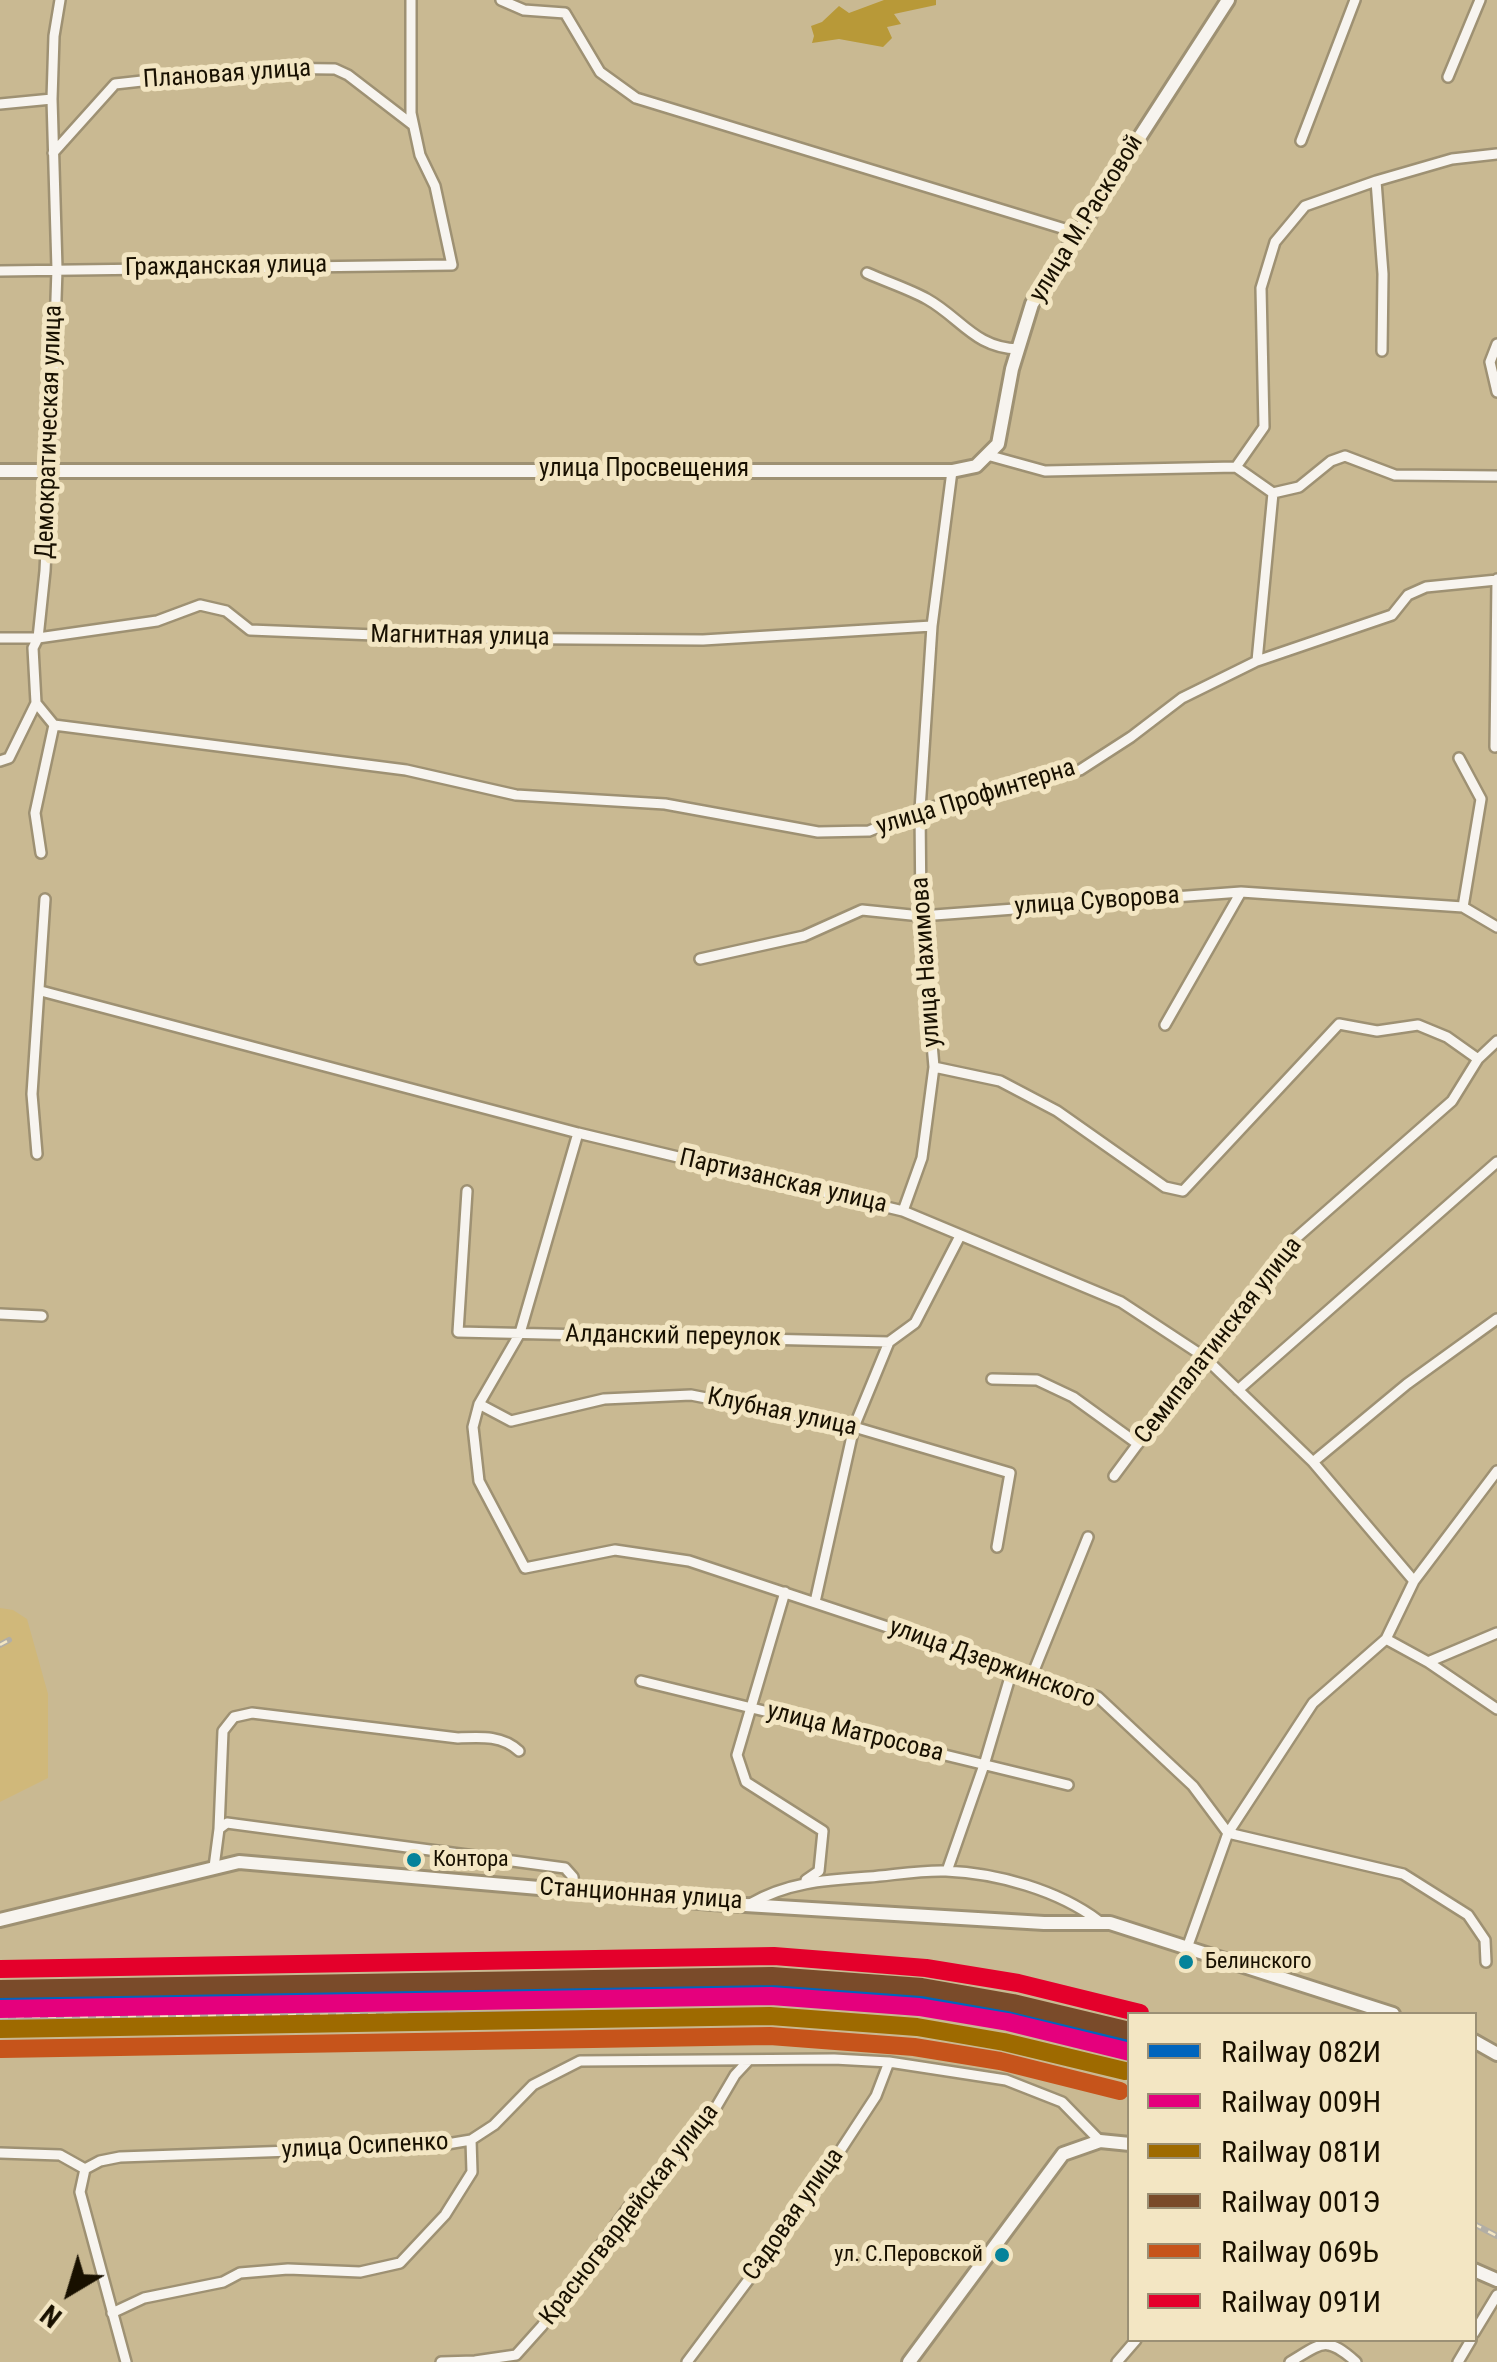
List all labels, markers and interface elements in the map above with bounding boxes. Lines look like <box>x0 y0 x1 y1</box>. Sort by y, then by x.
street label: Плановая улица <box>142 54 312 96</box>
street label: улица М.Расковой <box>1024 130 1150 308</box>
street label: Гражданская улица <box>125 250 327 284</box>
street label: Демократическая улица <box>31 305 69 559</box>
street label: улица Просвещения <box>539 455 749 485</box>
street label: Магнитная улица <box>370 620 550 654</box>
street label: улица Профинтерна <box>873 754 1079 842</box>
street label: улица Нахимова <box>906 876 948 1048</box>
street label: улица Суворова <box>1013 881 1181 923</box>
street label: Партизанская улица <box>676 1144 890 1220</box>
street label: Семипалатинская улица <box>1129 1232 1309 1450</box>
street label: Алданский переулок <box>565 1320 781 1354</box>
street label: Клубная улица <box>705 1383 859 1443</box>
street label: улица Дзержинского <box>885 1613 1099 1715</box>
street label: улица Матросова <box>764 1697 946 1769</box>
place label: Контора <box>433 1847 509 1873</box>
marker: Контора <box>404 1850 424 1870</box>
street label: Станционная улица <box>539 1873 743 1917</box>
place label: Белинского <box>1205 1949 1312 1975</box>
marker: Белинского <box>1176 1952 1196 1972</box>
legend <box>1127 2012 1477 2342</box>
text: Railway 082И <box>1221 2034 1381 2069</box>
text: Railway 009Н <box>1221 2084 1381 2119</box>
street label: Красногвардейская улица <box>534 2098 726 2332</box>
street label: улица Осипенко <box>281 2128 449 2166</box>
text: Railway 081И <box>1221 2134 1381 2169</box>
street label: Садовая улица <box>737 2143 851 2287</box>
text: Railway 001Э <box>1221 2184 1380 2219</box>
text: Railway 069Ь <box>1221 2234 1379 2269</box>
north arrow <box>20 2242 120 2342</box>
place label: ул. С.Перовской <box>834 2242 983 2268</box>
marker: ул. С.Перовской <box>992 2245 1012 2265</box>
text: Railway 091И <box>1221 2284 1381 2319</box>
text: N <box>34 2298 68 2334</box>

